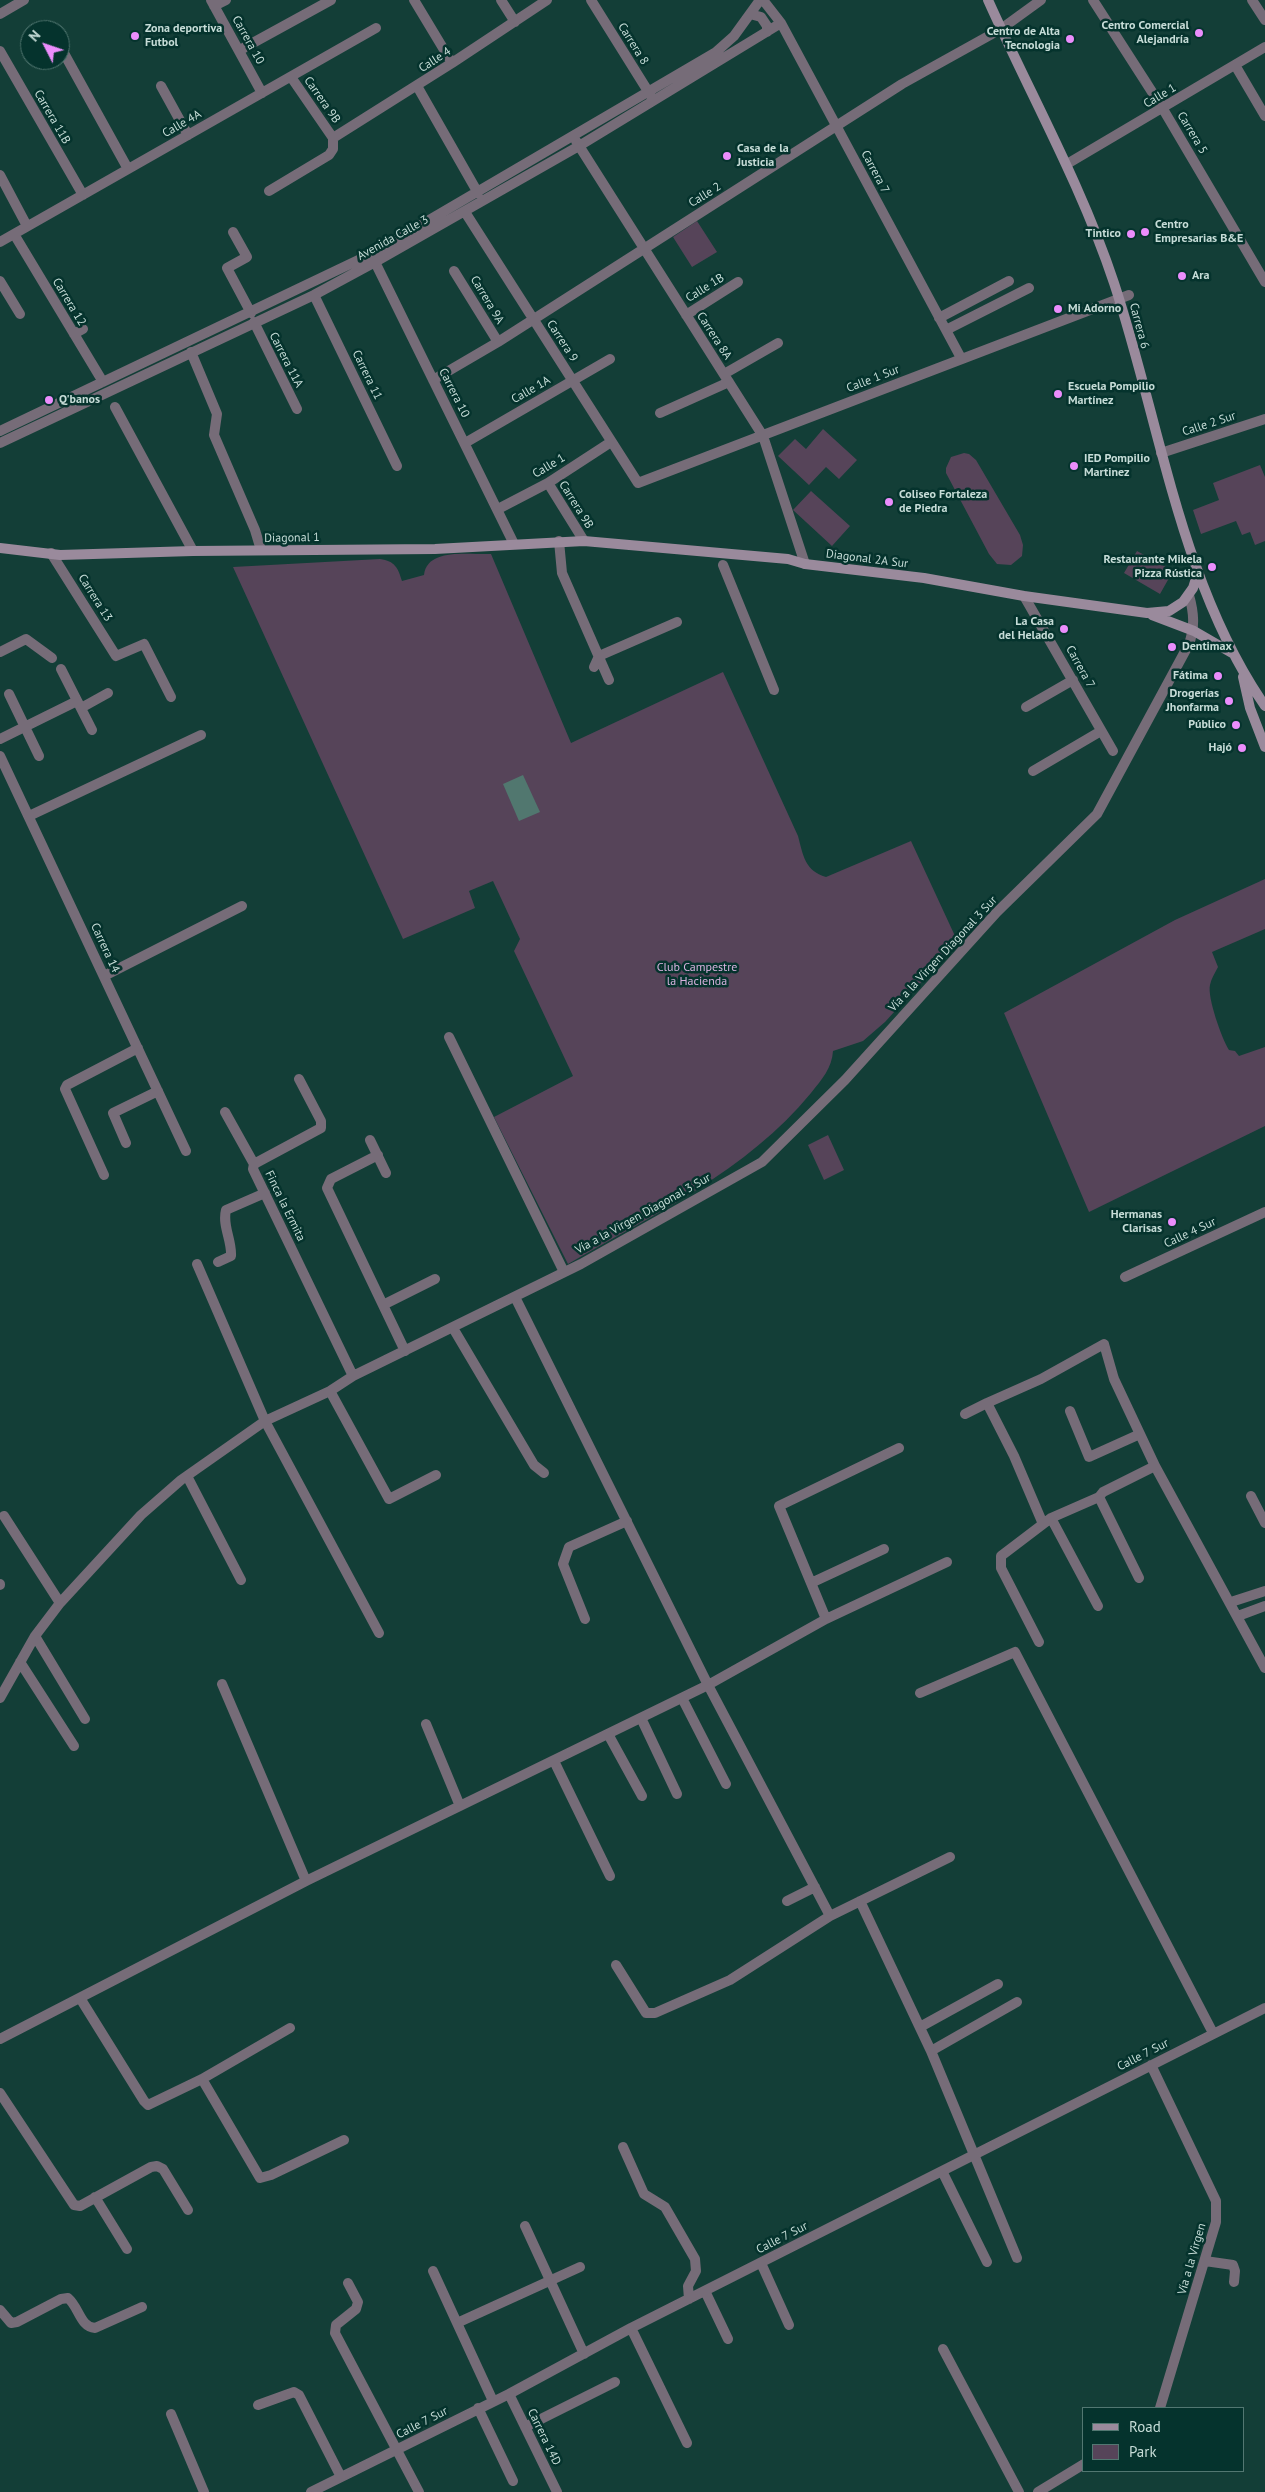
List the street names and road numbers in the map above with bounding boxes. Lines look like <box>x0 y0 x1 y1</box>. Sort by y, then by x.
street label: Carrera 10 <box>229 13 267 67</box>
street label: Carrera 8 <box>615 20 651 68</box>
street label: Calle 4 <box>416 44 454 76</box>
street label: Carrera 9B <box>301 74 343 126</box>
street label: Calle 1 <box>1141 81 1179 111</box>
street label: Carrera 11B <box>31 87 73 147</box>
street label: Calle 4A <box>160 107 204 141</box>
street label: Carrera 5 <box>1174 109 1210 157</box>
street label: Carrera 7 <box>858 148 892 196</box>
street label: Calle 2 <box>686 180 724 210</box>
street label: Avenida Calle 3 <box>355 213 431 263</box>
street label: Calle 1B <box>683 271 727 305</box>
street label: Carrera 9A <box>467 273 507 327</box>
street label: Carrera 12 <box>49 276 89 328</box>
street label: Carrera 6 <box>1126 302 1152 350</box>
street label: Carrera 8A <box>693 310 735 362</box>
street label: Carrera 9 <box>543 318 581 364</box>
street label: Carrera 11A <box>266 330 306 390</box>
street label: Carrera 11 <box>349 348 385 402</box>
street label: Calle 1 Sur <box>844 362 902 396</box>
street label: Carrera 10 <box>436 366 472 420</box>
street label: Calle 1A <box>509 373 553 407</box>
street label: Calle 2 Sur <box>1180 409 1238 439</box>
street label: Calle 1 <box>530 451 568 481</box>
street label: Carrera 9B <box>556 478 596 532</box>
street label: Diagonal 1 <box>264 530 320 546</box>
street label: Diagonal 2A Sur <box>825 547 909 571</box>
street label: Carrera 13 <box>75 572 115 624</box>
street label: Carrera 7 <box>1062 643 1098 691</box>
street label: Vía a la Virgen Diagonal 3 Sur <box>886 893 1000 1015</box>
street label: Carrera 14 <box>87 921 123 975</box>
street label: Finca la Ermita <box>262 1168 308 1244</box>
street label: Vía a la Virgen Diagonal 3 Sur <box>573 1171 713 1257</box>
street label: Calle 4 Sur <box>1162 1215 1218 1251</box>
street label: Calle 7 Sur <box>1115 2036 1171 2074</box>
street label: Calle 7 Sur <box>754 2219 810 2257</box>
street label: Vía a la Virgen <box>1175 2222 1209 2296</box>
street label: Calle 7 Sur <box>394 2404 450 2442</box>
street label: Carrera 14D <box>524 2406 564 2468</box>

